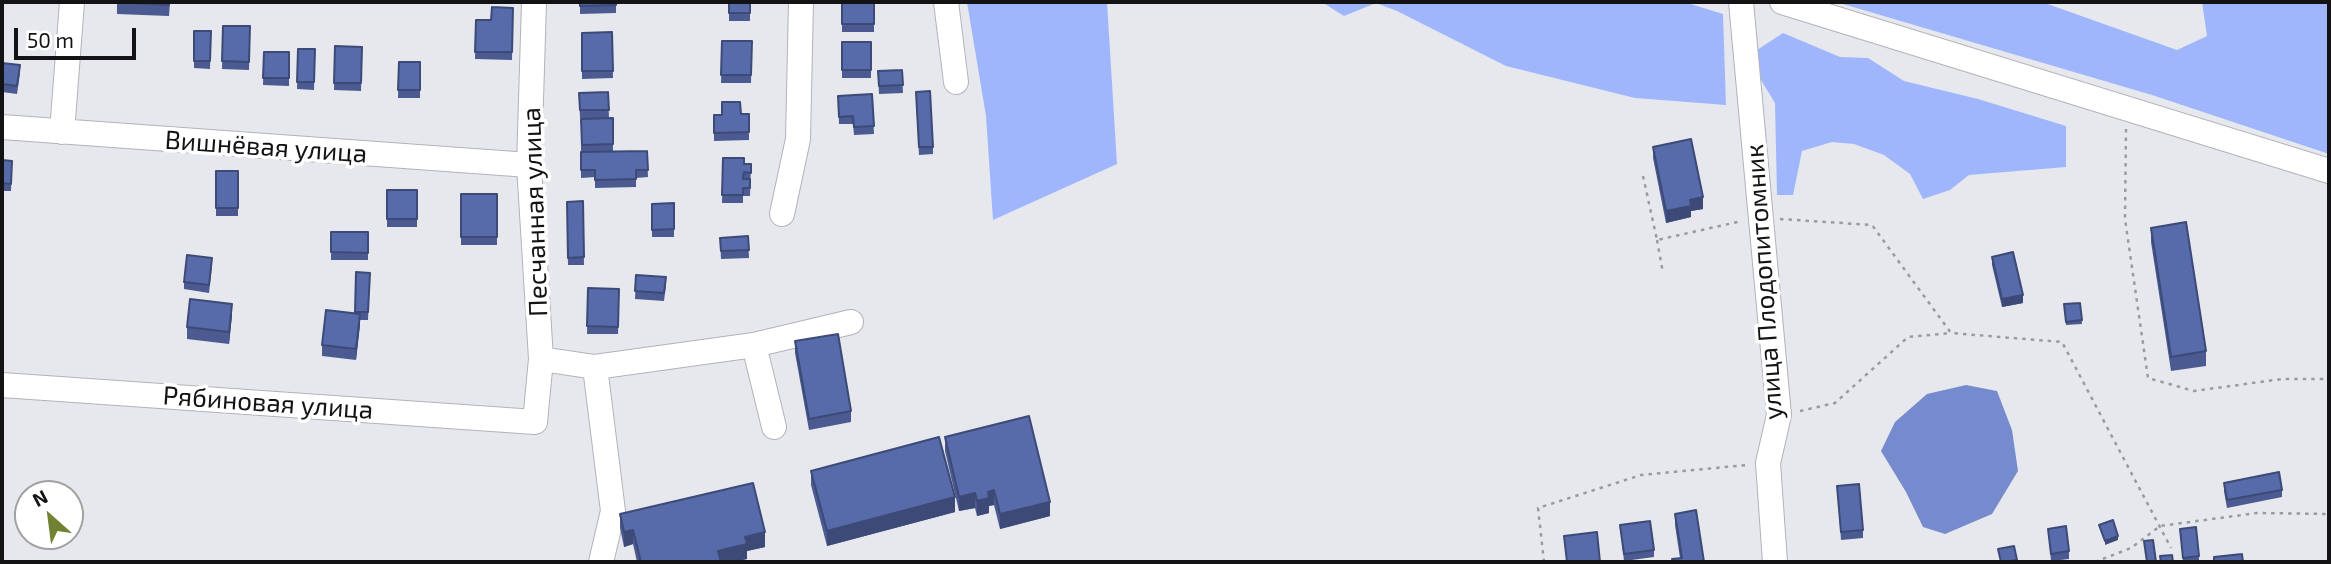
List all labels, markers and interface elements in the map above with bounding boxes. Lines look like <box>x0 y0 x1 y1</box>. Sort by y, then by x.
scale bar <box>18 14 140 58</box>
text: 50 m <box>27 27 74 52</box>
street label: Песчанная улица <box>516 107 554 317</box>
street label: Вишнёвая улица <box>164 124 368 170</box>
street label: улица Плодопитомник <box>1739 143 1789 421</box>
street label: Рябиновая улица <box>162 380 374 426</box>
north arrow <box>14 480 84 550</box>
text: N <box>28 484 51 511</box>

